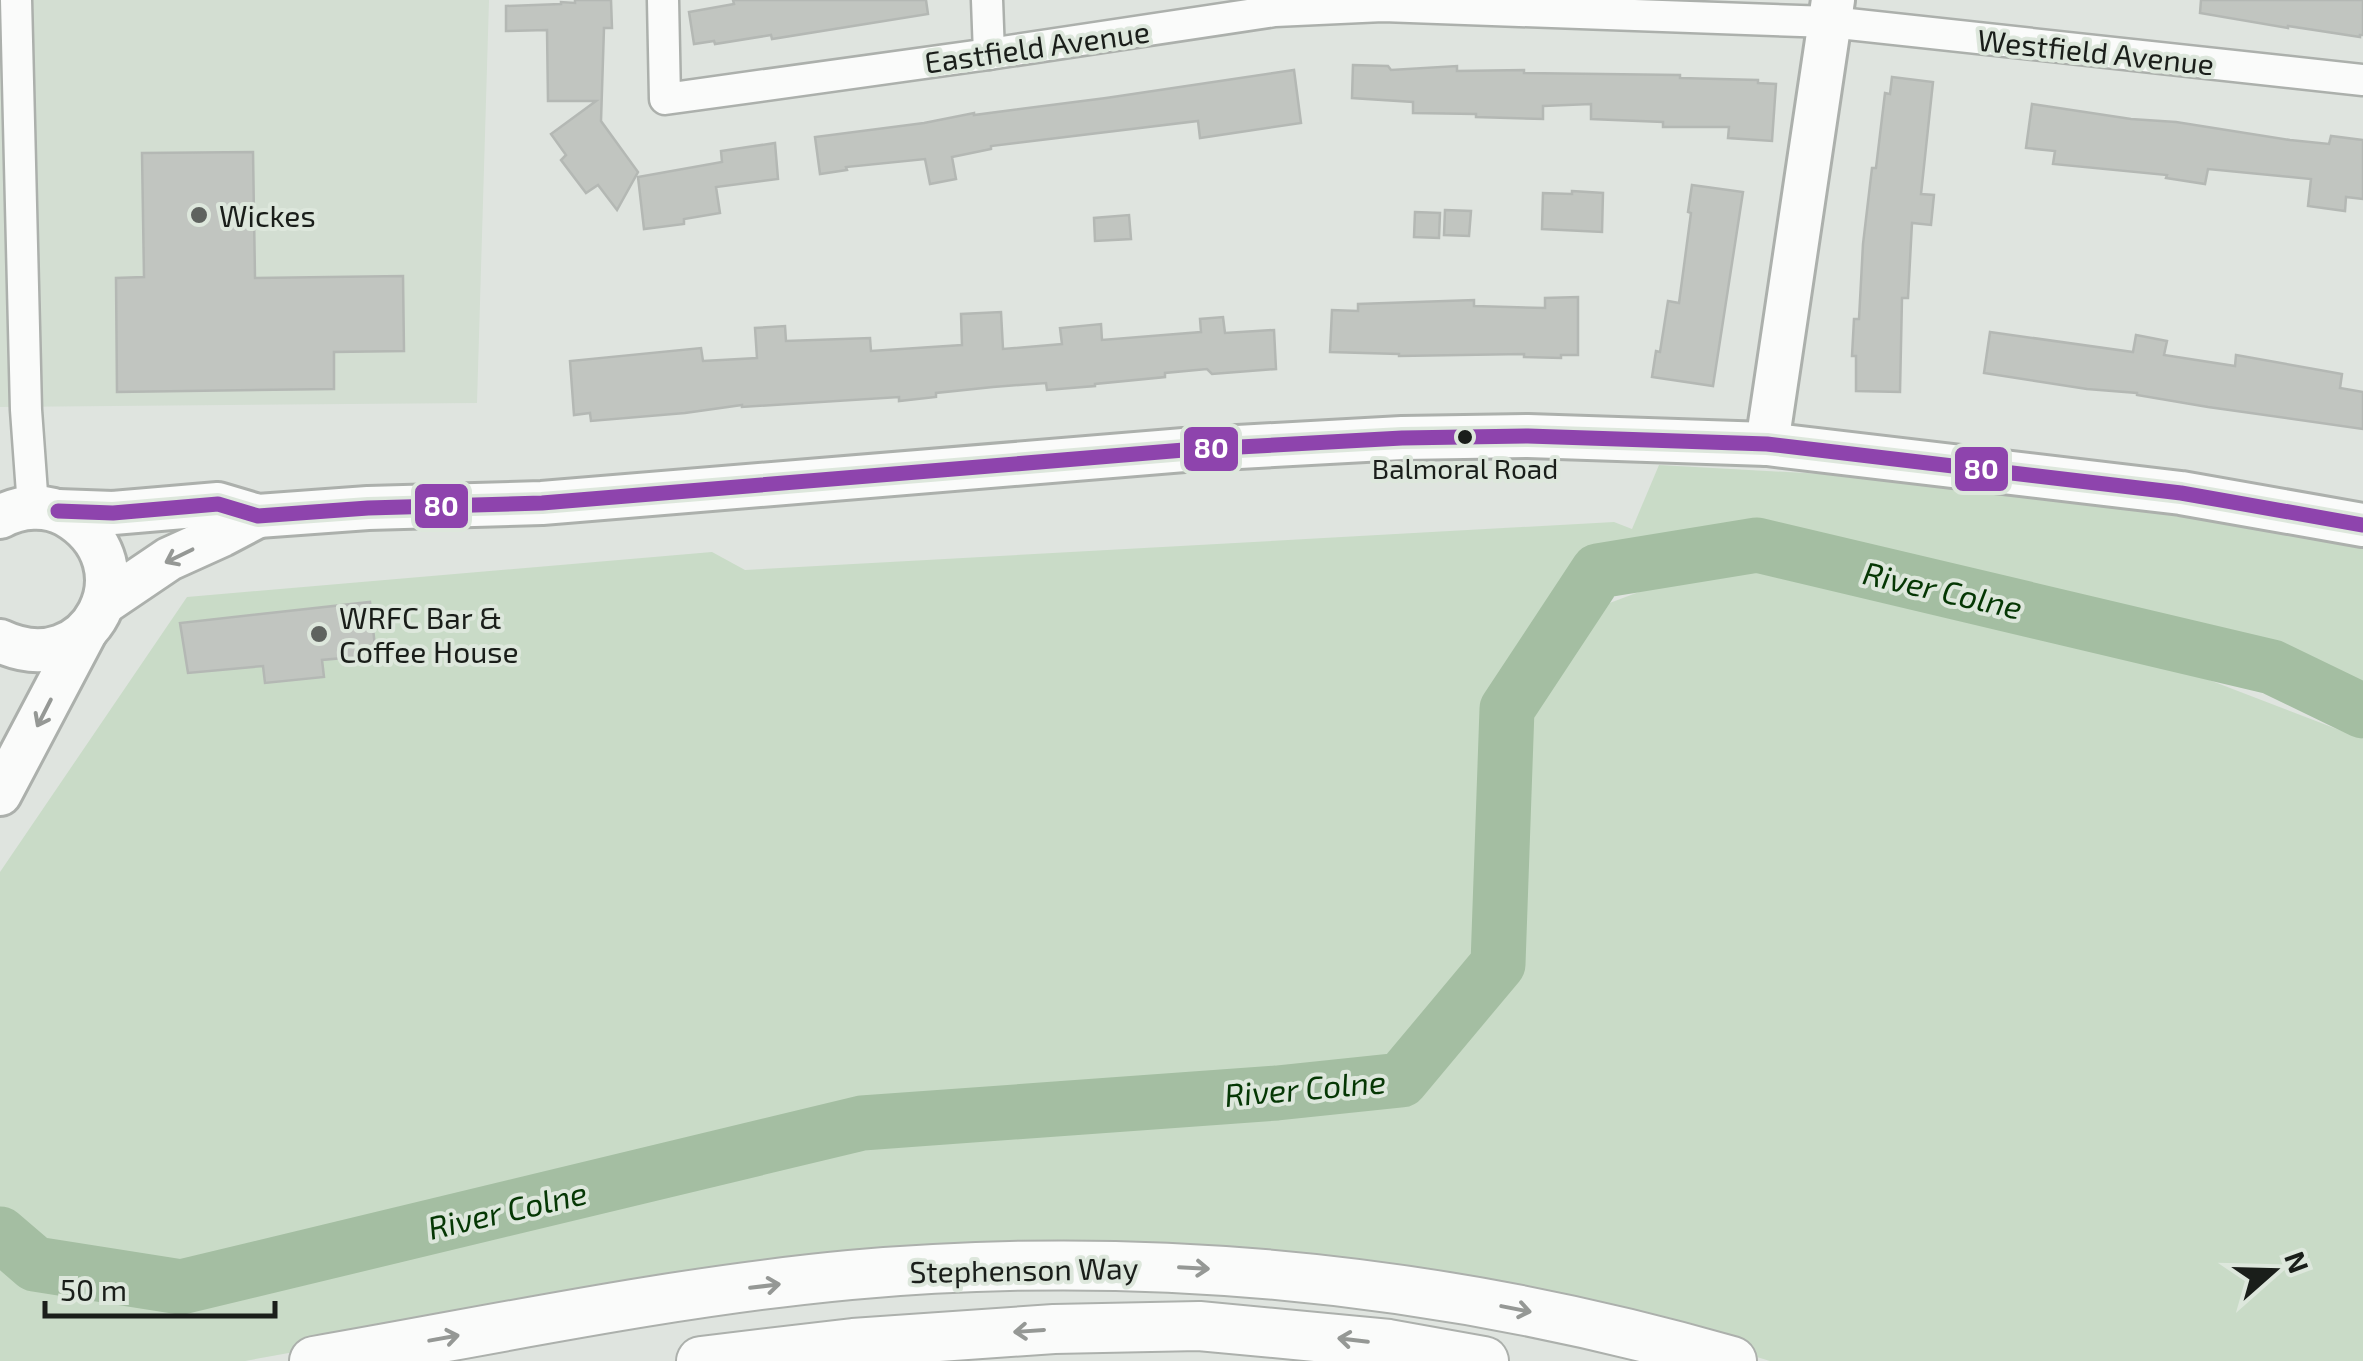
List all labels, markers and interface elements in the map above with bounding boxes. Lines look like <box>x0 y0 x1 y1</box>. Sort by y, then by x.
street label: Eastfield Avenue <box>922 12 1152 80</box>
street label: Westfield Avenue <box>1976 21 2216 81</box>
place label: Wickes <box>219 197 316 233</box>
marker: Wickes <box>188 204 210 226</box>
line badge: 80 <box>1182 425 1240 473</box>
marker: Balmoral Road <box>1455 427 1475 447</box>
text: 80 <box>1193 430 1229 464</box>
line badge: 80 <box>1953 445 2010 493</box>
place label: Balmoral Road <box>1372 451 1558 485</box>
text: 80 <box>1963 451 1999 485</box>
line badge: 80 <box>413 482 470 530</box>
text: 80 <box>423 488 459 522</box>
one-way arrow <box>164 547 194 566</box>
water label: River Colne <box>1860 552 2026 626</box>
place label: WRFC Bar & Coffee House <box>339 599 519 669</box>
marker: WRFC Bar & Coffee House <box>308 623 330 645</box>
one-way arrow <box>34 697 53 727</box>
water label: River Colne <box>1223 1061 1387 1113</box>
water label: River Colne <box>424 1172 590 1246</box>
north arrow <box>2223 1221 2323 1321</box>
text: N <box>2278 1247 2317 1277</box>
street label: Stephenson Way <box>909 1249 1139 1289</box>
scale bar <box>45 1256 275 1318</box>
one-way arrow <box>1177 1259 1209 1278</box>
text: 50 m <box>60 1271 127 1307</box>
one-way arrow <box>748 1276 780 1294</box>
one-way arrow <box>1499 1300 1531 1319</box>
one-way arrow <box>1014 1321 1046 1340</box>
one-way arrow <box>427 1328 460 1347</box>
one-way arrow <box>1338 1330 1370 1349</box>

